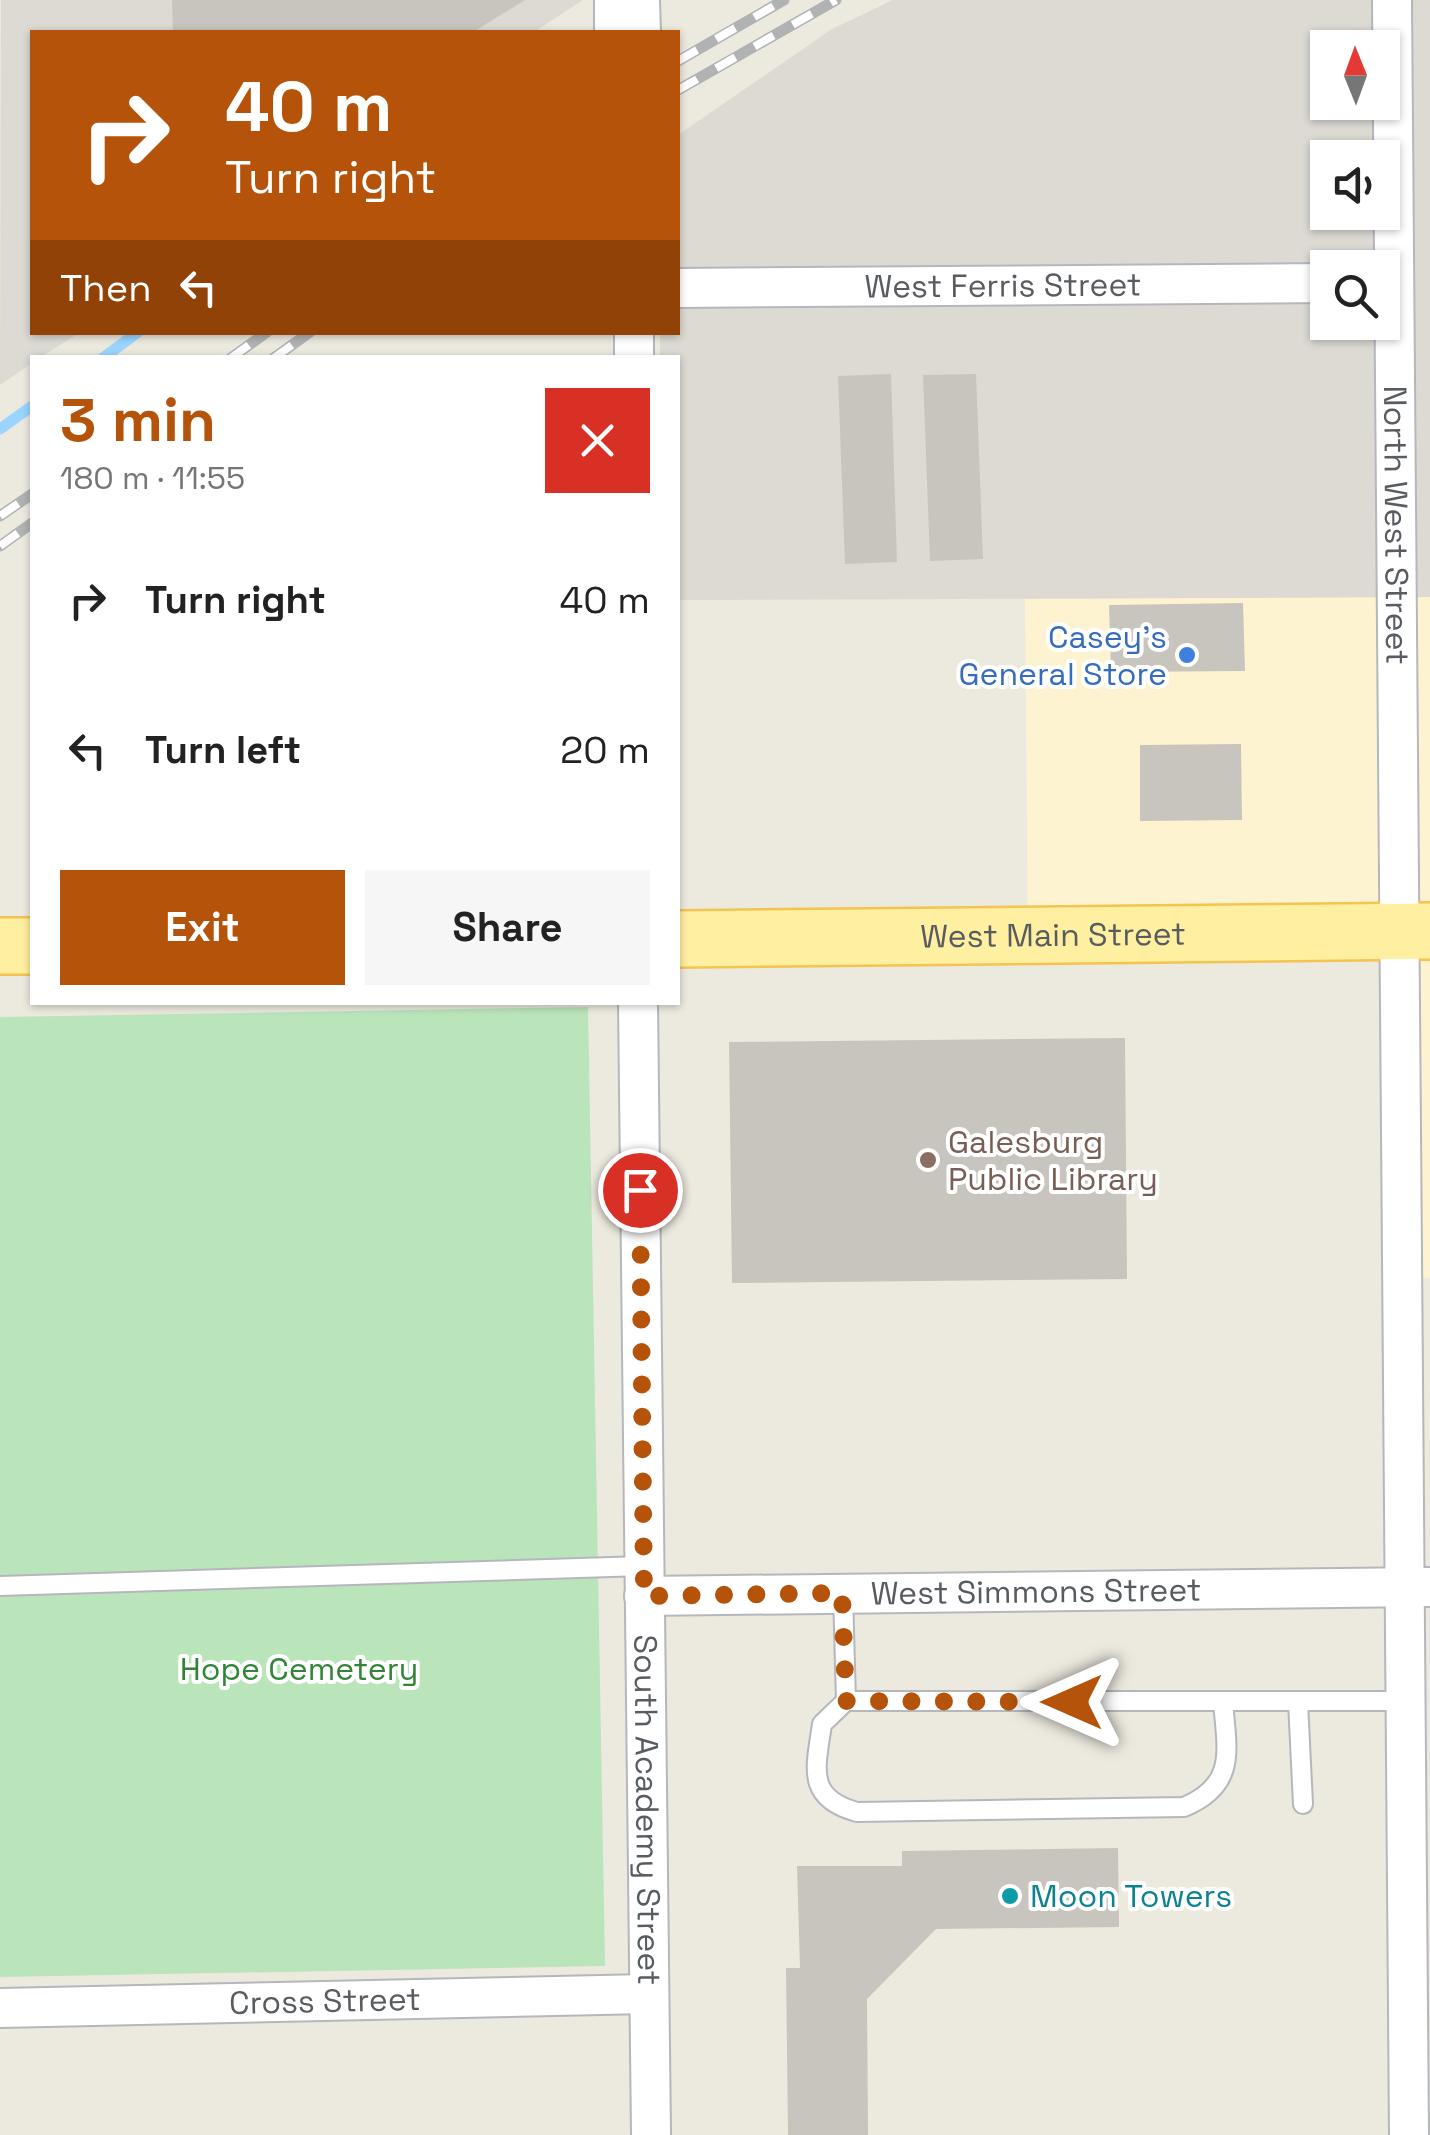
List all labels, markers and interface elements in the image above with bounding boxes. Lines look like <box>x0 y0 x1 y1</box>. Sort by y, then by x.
north arrow <box>1310 30 1400 120</box>
map controls <box>1310 30 1400 340</box>
text: 40 m <box>225 62 392 151</box>
icon: right <box>60 70 190 200</box>
button: sound <box>1310 140 1400 230</box>
text: Turn right <box>225 149 436 206</box>
button: search <box>1310 250 1400 340</box>
icon: left <box>171 260 226 315</box>
text: Then <box>60 264 151 312</box>
street label: West Ferris Street <box>864 264 1142 307</box>
text: 3 min <box>60 382 216 459</box>
street label: North West Street <box>1375 385 1417 665</box>
button: close <box>545 388 650 493</box>
text: 180 m · 11:55 <box>60 458 245 498</box>
icon: right <box>60 573 115 628</box>
text: Turn right <box>145 576 326 624</box>
text: 40 m <box>559 576 650 624</box>
place label: Casey's General Store <box>958 617 1167 694</box>
marker: Casey's General Store <box>1176 644 1198 666</box>
icon: left <box>60 723 115 778</box>
text: Turn left <box>145 726 301 774</box>
text: 20 m <box>560 726 650 774</box>
button: Exit <box>60 870 345 985</box>
button: Share <box>365 870 650 985</box>
street label: West Main Street <box>920 914 1186 956</box>
place label: Galesburg Public Library <box>948 1122 1158 1199</box>
pin <box>598 1148 683 1233</box>
marker: Galesburg Public Library <box>917 1149 939 1171</box>
icon: arrive <box>613 1163 668 1218</box>
street label: West Simmons Street <box>870 1570 1202 1613</box>
street label: South Academy Street <box>625 1634 669 1986</box>
park label: Hope Cemetery <box>180 1649 418 1689</box>
position arrow <box>1020 1650 1124 1754</box>
place label: Moon Towers <box>1030 1876 1232 1916</box>
marker: Moon Towers <box>999 1885 1021 1907</box>
street label: Cross Street <box>229 1979 421 2023</box>

